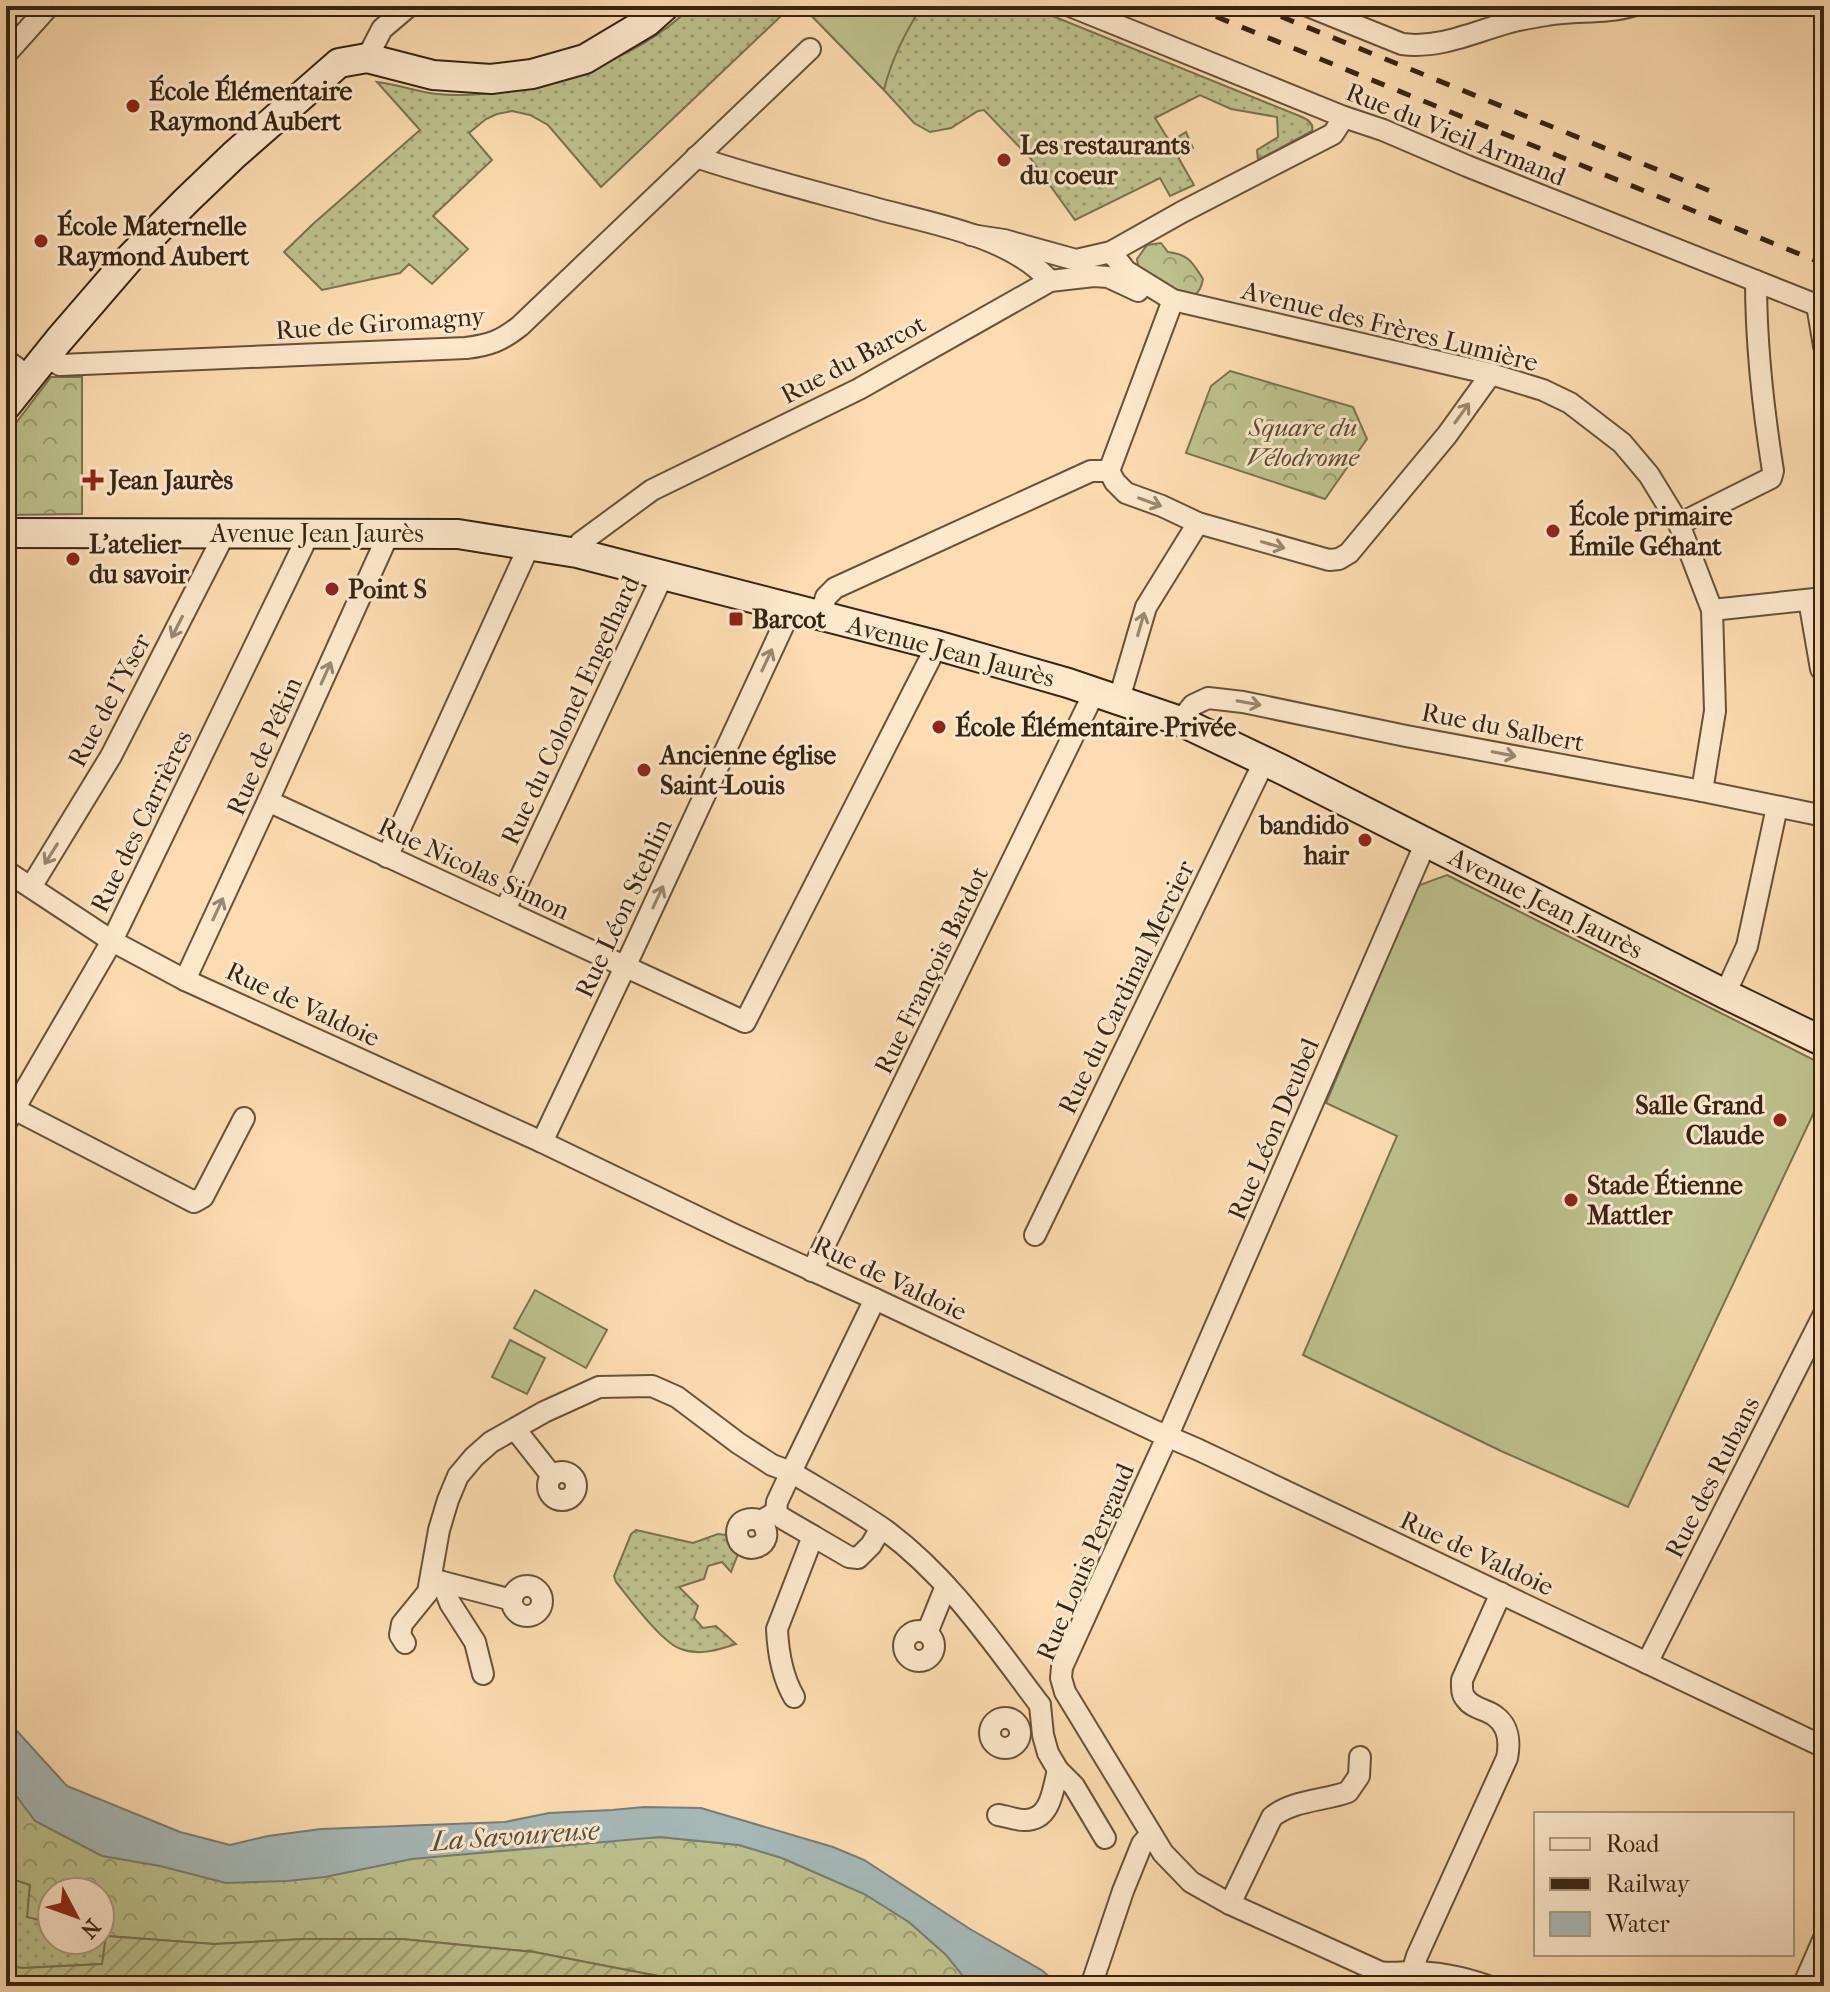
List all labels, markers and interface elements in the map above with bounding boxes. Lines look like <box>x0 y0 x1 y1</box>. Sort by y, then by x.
place label: École Élémentaire Raymond Aubert <box>149 74 353 137</box>
street label: Rue du Vieil Armand <box>1341 76 1571 193</box>
marker: École Élémentaire Raymond Aubert <box>124 97 142 115</box>
place label: Les restaurants du coeur <box>1020 130 1190 191</box>
marker: Les restaurants du coeur <box>995 151 1013 169</box>
place label: École Maternelle Raymond Aubert <box>57 209 250 272</box>
marker: École Maternelle Raymond Aubert <box>32 232 50 250</box>
street label: Avenue des Frères Lumière <box>1237 274 1541 378</box>
street label: Rue de Giromagny <box>274 301 487 346</box>
street label: Rue du Barcot <box>776 308 932 411</box>
one-way arrow <box>1454 403 1471 425</box>
park label: Square du Vélodrome <box>1247 412 1361 473</box>
place label: Jean Jaurès <box>106 465 233 496</box>
marker: Jean Jaurès <box>84 471 102 489</box>
one-way arrow <box>1137 495 1162 510</box>
place label: École primaire Émile Géhant <box>1569 499 1733 562</box>
street label: Avenue Jean Jaurès <box>209 518 424 549</box>
marker: École primaire Émile Géhant <box>1544 522 1562 540</box>
place label: L'atelier du savoir <box>89 529 190 590</box>
one-way arrow <box>1260 539 1285 553</box>
marker: L'atelier du savoir <box>64 550 82 568</box>
street label: Rue du Colonel Engelhard <box>494 570 647 850</box>
place label: Point S <box>348 574 427 605</box>
marker: Point S <box>323 580 341 598</box>
place label: Barcot <box>752 604 826 635</box>
street label: Avenue Jean Jaurès <box>843 609 1058 694</box>
marker: Barcot <box>727 610 745 628</box>
one-way arrow <box>1134 612 1149 638</box>
one-way arrow <box>169 615 184 639</box>
street label: Rue de l'Yser <box>61 628 158 772</box>
one-way arrow <box>760 649 775 673</box>
one-way arrow <box>319 661 334 685</box>
street label: Rue de Pékin <box>220 672 309 820</box>
one-way arrow <box>1236 697 1261 712</box>
street label: Rue du Salbert <box>1419 697 1588 759</box>
place label: École Élémentaire Privée <box>955 710 1236 743</box>
marker: École Élémentaire Privée <box>930 718 948 736</box>
street label: Rue des Carrières <box>84 725 199 917</box>
place label: Ancienne église Saint-Louis <box>658 740 836 801</box>
one-way arrow <box>1490 747 1516 762</box>
marker: Ancienne église Saint-Louis <box>635 761 653 779</box>
street label: Rue Nicolas Simon <box>373 810 575 926</box>
place label: bandido hair <box>1258 810 1350 871</box>
street label: Rue Léon Stehlin <box>568 814 678 1003</box>
marker: bandido hair <box>1356 831 1374 849</box>
street label: Avenue Jean Jaurès <box>1443 841 1648 966</box>
one-way arrow <box>43 842 59 865</box>
street label: Rue du Cardinal Mercier <box>1052 855 1201 1119</box>
street label: Rue François Bardot <box>868 861 995 1079</box>
one-way arrow <box>651 885 666 909</box>
one-way arrow <box>211 898 226 922</box>
street label: Rue de Valdoie <box>221 955 385 1054</box>
street label: Rue Léon Deubel <box>1221 1034 1326 1225</box>
place label: Salle Grand Claude <box>1635 1090 1765 1151</box>
marker: Salle Grand Claude <box>1771 1111 1789 1129</box>
place label: Stade Étienne Mattler <box>1587 1168 1743 1231</box>
marker: Stade Étienne Mattler <box>1562 1191 1580 1209</box>
street label: Rue de Valdoie <box>808 1229 972 1328</box>
street label: Rue des Rubans <box>1658 1391 1766 1563</box>
street label: Rue Louis Pergaud <box>1030 1458 1141 1666</box>
street label: Rue de Valdoie <box>1395 1504 1559 1603</box>
legend <box>1534 1812 1794 1956</box>
water label: La Savoureuse <box>428 1813 601 1858</box>
text: Road <box>1606 1830 1660 1858</box>
text: Railway <box>1606 1870 1691 1898</box>
north arrow <box>36 1876 116 1956</box>
text: Water <box>1605 1910 1670 1938</box>
text: N <box>75 1914 106 1944</box>

